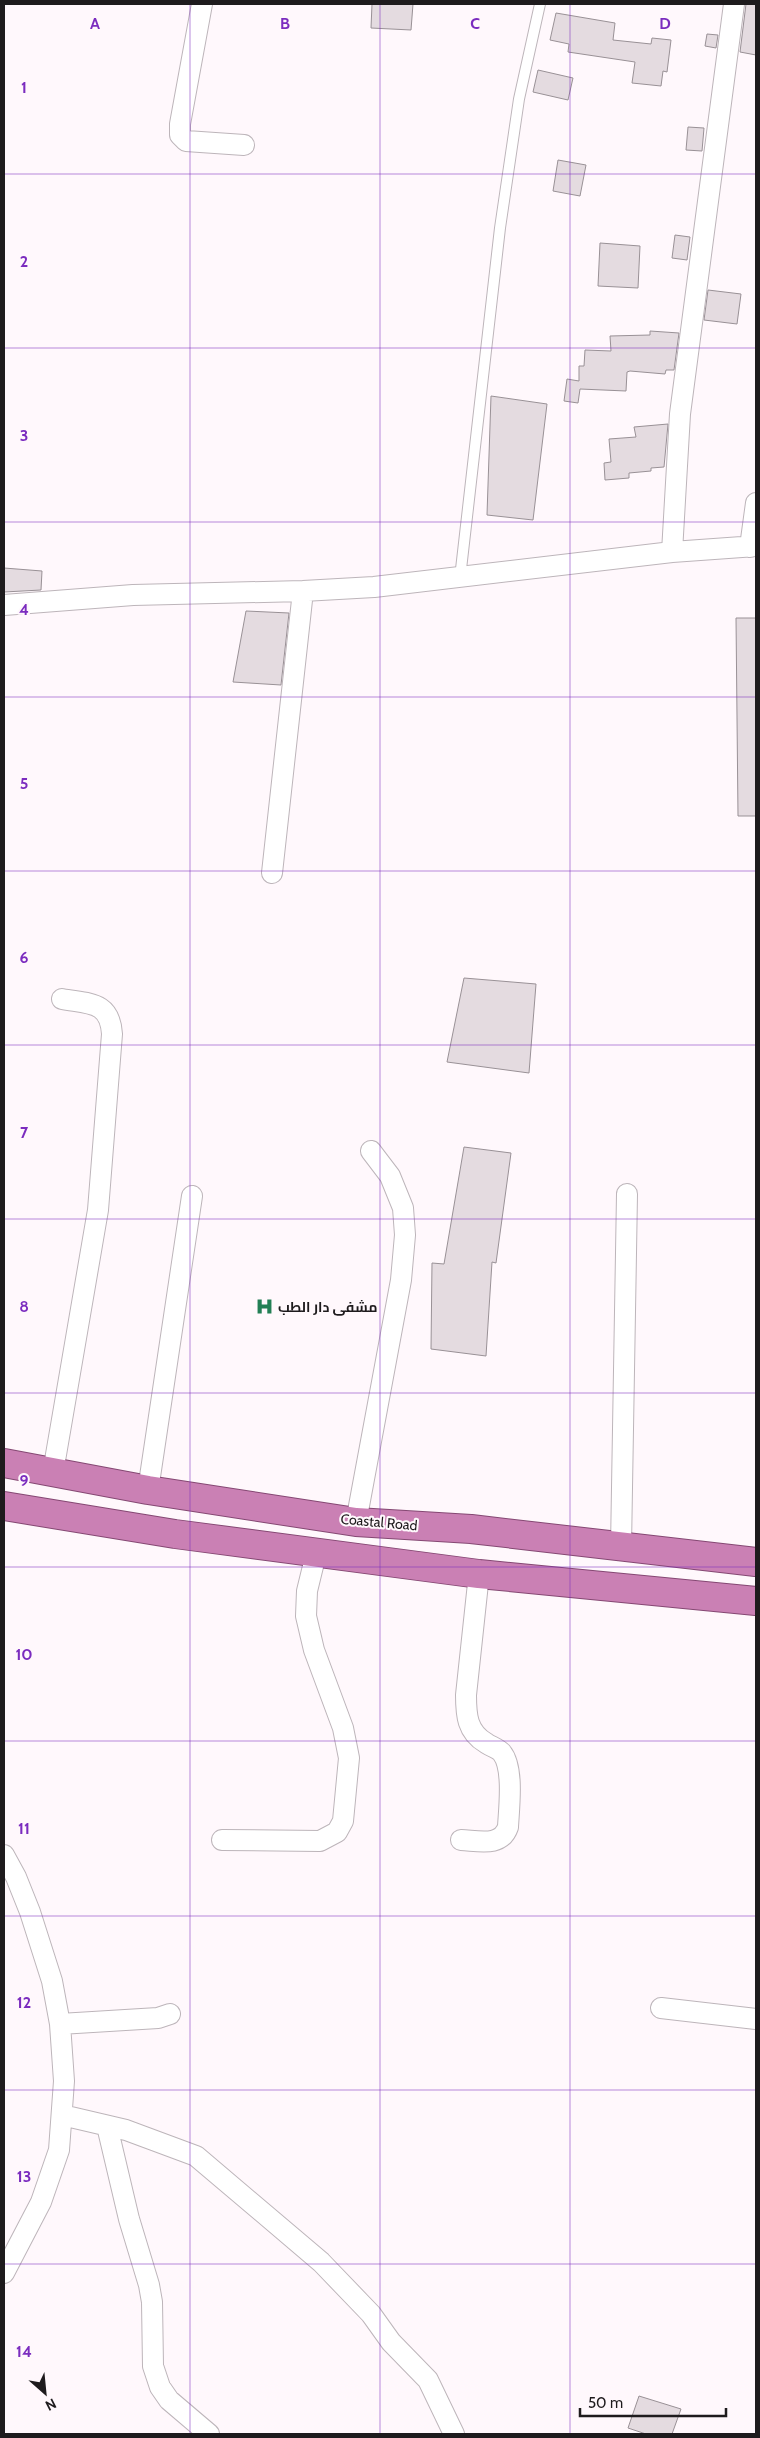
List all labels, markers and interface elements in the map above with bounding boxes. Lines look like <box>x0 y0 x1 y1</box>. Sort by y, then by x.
text: A <box>90 14 100 33</box>
text: B <box>280 14 290 33</box>
text: C <box>470 14 480 33</box>
text: D <box>659 14 671 33</box>
text: 1 <box>21 78 27 97</box>
text: 2 <box>20 252 28 271</box>
text: 3 <box>20 426 28 445</box>
text: 4 <box>19 600 29 619</box>
text: 5 <box>20 774 28 793</box>
text: 6 <box>20 948 29 967</box>
text: 7 <box>20 1123 29 1142</box>
text: 8 <box>19 1297 29 1316</box>
hospital icon: مشفى دار الطب <box>254 1297 274 1317</box>
place label: مشفى دار الطب <box>278 1298 377 1316</box>
text: 9 <box>20 1471 29 1490</box>
street label: Coastal Road <box>340 1510 418 1534</box>
text: 10 <box>15 1645 33 1664</box>
text: 11 <box>18 1819 30 1838</box>
text: 12 <box>17 1993 31 2012</box>
text: 13 <box>17 2167 31 2186</box>
text: 14 <box>16 2342 32 2361</box>
north arrow <box>20 2368 70 2418</box>
scale bar <box>580 2386 726 2418</box>
text: N <box>42 2394 59 2415</box>
text: 50 m <box>588 2394 623 2412</box>

